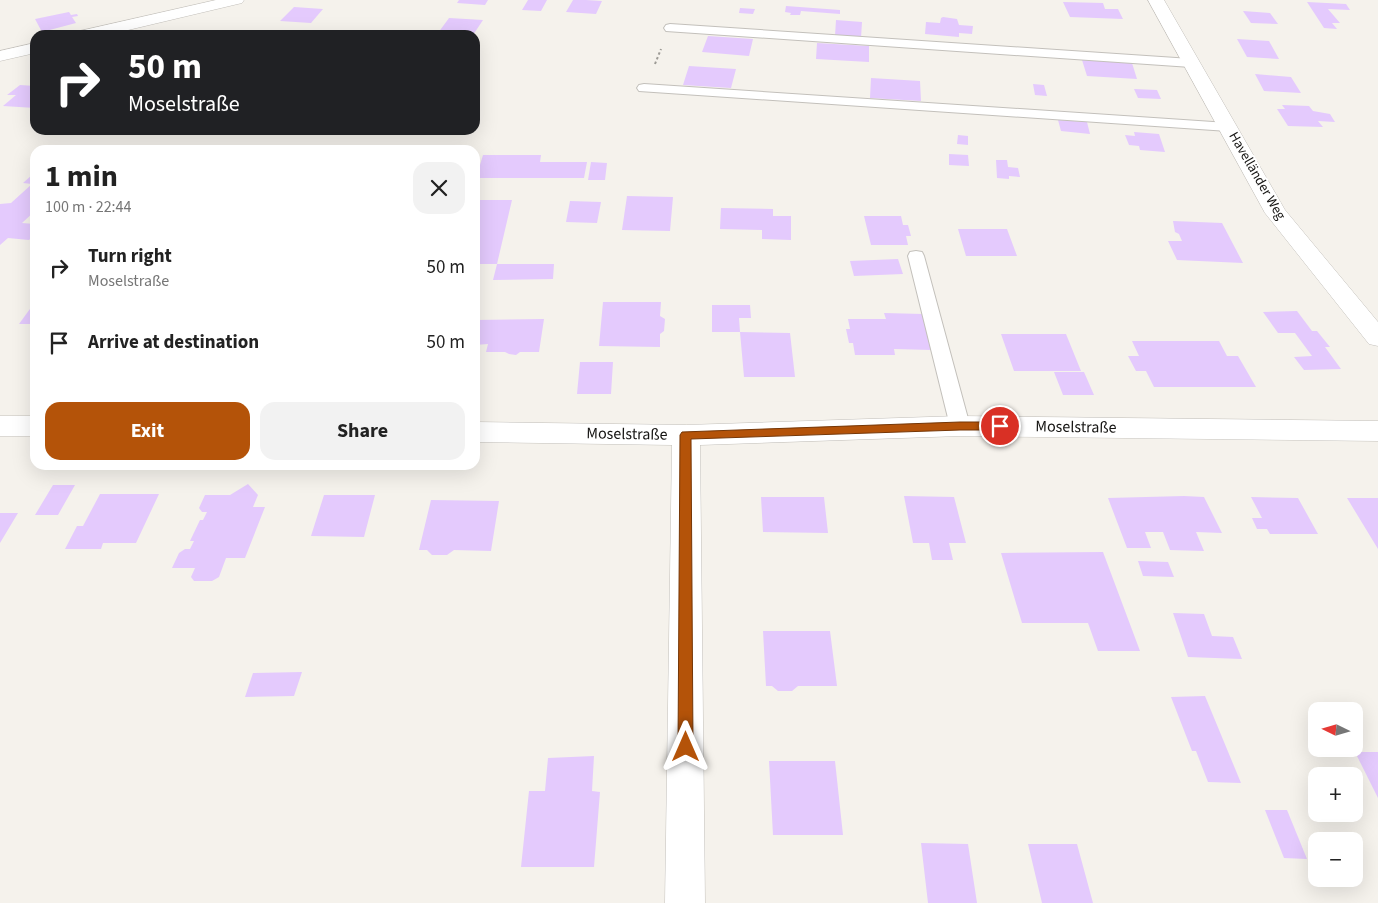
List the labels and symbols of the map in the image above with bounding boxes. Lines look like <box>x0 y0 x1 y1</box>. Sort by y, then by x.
street label: Havelländer Weg <box>1224 128 1290 224</box>
pin <box>979 405 1021 447</box>
street label: Moselstraße <box>1035 415 1117 439</box>
street label: Moselstraße <box>586 422 668 446</box>
north arrow <box>1308 702 1362 758</box>
position arrow <box>659 720 711 772</box>

